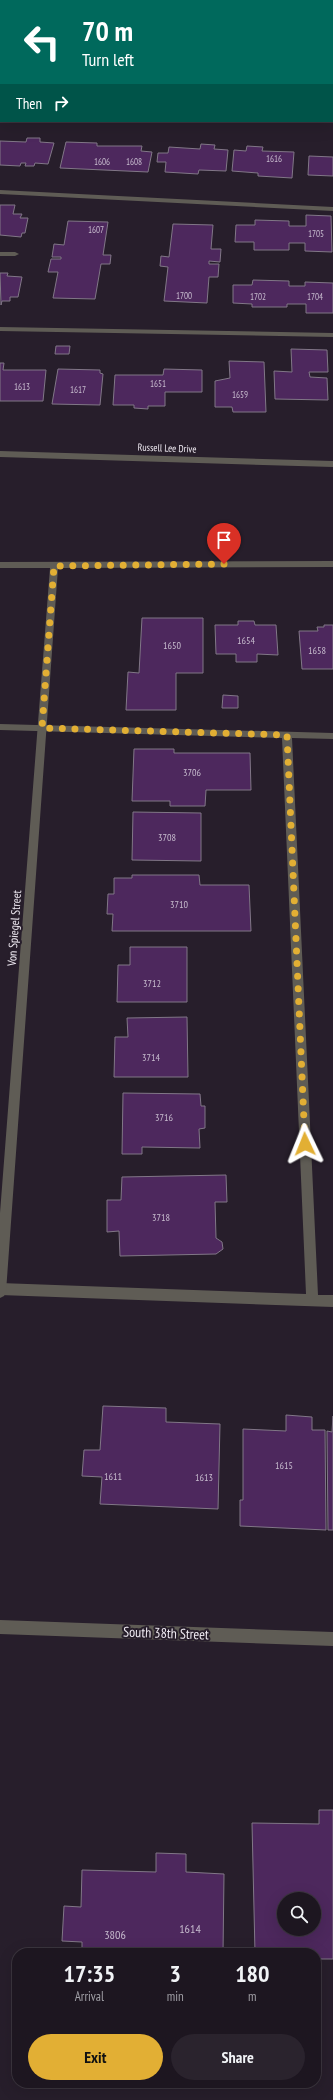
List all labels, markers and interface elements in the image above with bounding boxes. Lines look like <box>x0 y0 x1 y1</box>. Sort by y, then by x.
text: 70 m <box>82 12 133 49</box>
icon: left <box>16 16 68 68</box>
text: Turn left <box>82 48 134 71</box>
icon: right <box>50 92 72 114</box>
text: Then <box>16 94 42 113</box>
house number: 1616 <box>266 153 282 164</box>
house number: 1606 <box>94 156 110 167</box>
house number: 1608 <box>126 156 142 167</box>
house number: 1607 <box>88 224 104 235</box>
house number: 1705 <box>308 228 324 239</box>
house number: 1700 <box>176 290 192 301</box>
house number: 1702 <box>250 291 266 302</box>
house number: 1704 <box>307 291 323 302</box>
house number: 1651 <box>150 378 166 389</box>
house number: 1613 <box>14 381 30 392</box>
house number: 1617 <box>70 384 86 395</box>
house number: 1659 <box>232 389 248 400</box>
street label: Russell Lee Drive <box>137 440 197 456</box>
pin <box>207 523 241 564</box>
icon: arrive <box>213 529 235 551</box>
house number: 1654 <box>237 634 256 647</box>
house number: 1650 <box>163 639 182 652</box>
house number: 1658 <box>308 644 326 657</box>
house number: 3706 <box>183 766 202 779</box>
house number: 3708 <box>158 831 176 844</box>
street label: Von Spiegel Street <box>4 889 24 967</box>
house number: 3710 <box>170 898 189 911</box>
house number: 3712 <box>143 977 161 990</box>
house number: 3714 <box>142 1051 161 1064</box>
house number: 3716 <box>155 1111 174 1124</box>
position arrow <box>284 1123 326 1165</box>
house number: 3718 <box>152 1211 170 1224</box>
house number: 1615 <box>275 1459 293 1472</box>
house number: 1611 <box>104 1470 122 1483</box>
house number: 1613 <box>195 1471 213 1484</box>
street label: South 38th Street <box>123 1623 209 1643</box>
map controls <box>277 1892 321 1936</box>
button: search <box>277 1892 321 1936</box>
house number: 1614 <box>179 1921 201 1936</box>
house number: 3806 <box>104 1927 126 1942</box>
text: 17:35 <box>63 1958 115 1989</box>
text: 3 <box>169 1958 181 1989</box>
text: 180 <box>235 1958 270 1989</box>
text: Arrival <box>75 1988 104 2005</box>
text: min <box>167 1988 184 2005</box>
text: m <box>248 1988 257 2005</box>
button: Exit <box>28 2034 163 2080</box>
button: Share <box>171 2034 305 2080</box>

